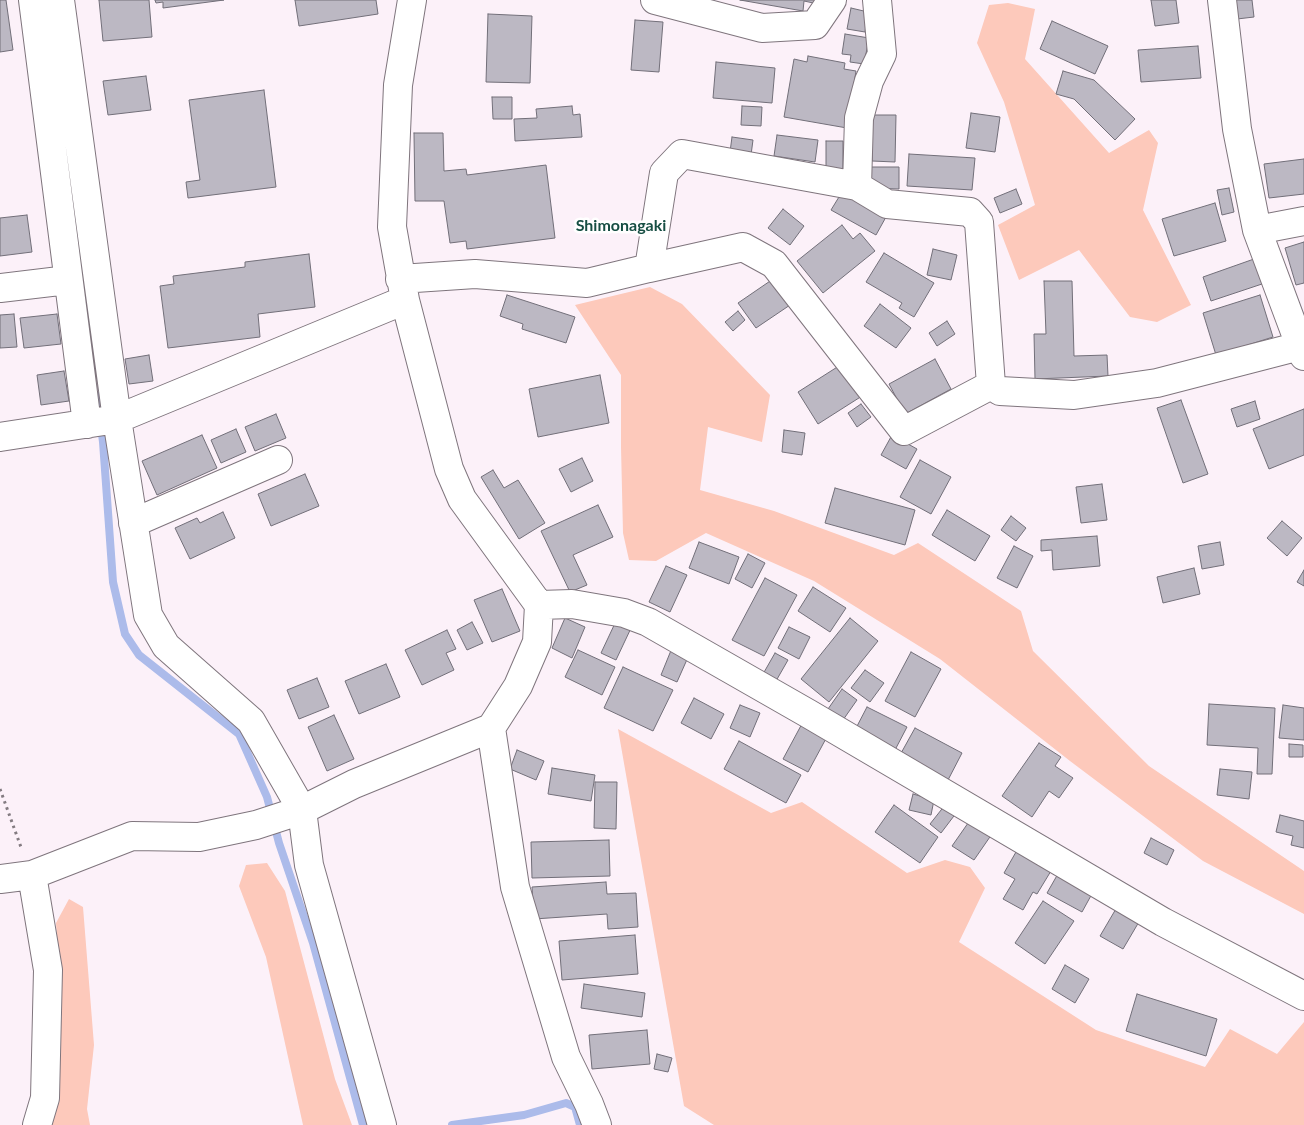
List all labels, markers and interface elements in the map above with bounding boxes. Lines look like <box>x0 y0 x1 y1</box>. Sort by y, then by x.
district label: Shimonagaki <box>576 216 666 236</box>

